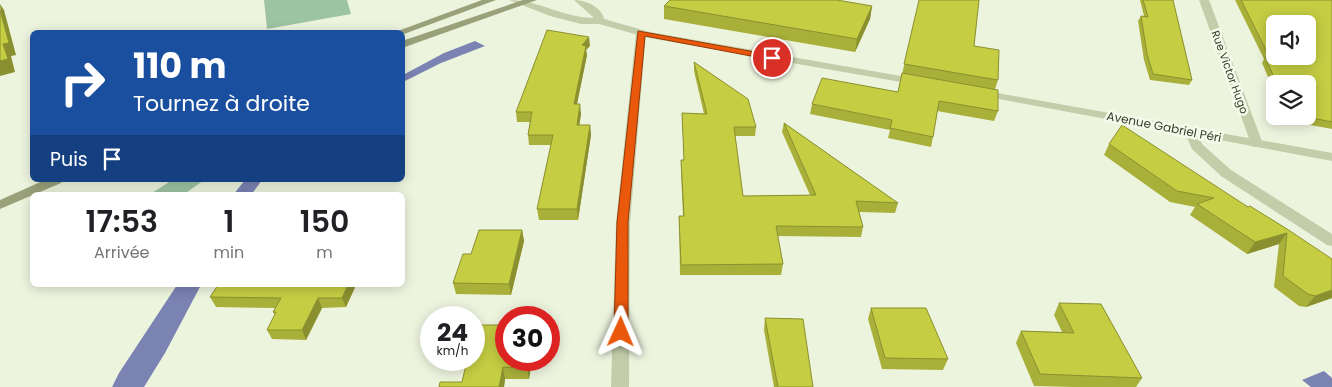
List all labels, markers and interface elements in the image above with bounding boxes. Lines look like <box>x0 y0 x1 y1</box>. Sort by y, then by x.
map controls <box>1266 15 1316 125</box>
button: sound <box>1266 15 1316 65</box>
street label: Rue Victor Hugo <box>1208 28 1252 116</box>
pin <box>751 37 793 79</box>
text: 110 m <box>133 41 227 90</box>
icon: arrive <box>758 44 786 72</box>
icon: right <box>50 50 115 115</box>
button: layers <box>1266 75 1316 125</box>
text: Tournez à droite <box>133 88 310 119</box>
street label: Avenue Gabriel Péri <box>1105 107 1223 146</box>
icon: arrive <box>98 145 126 173</box>
text: Puis <box>50 146 88 173</box>
text: 17:53 <box>86 200 158 243</box>
text: 1 <box>224 200 234 243</box>
text: 150 <box>300 200 349 243</box>
text: Arrivée <box>94 241 150 264</box>
text: min <box>214 241 244 264</box>
text: m <box>316 241 333 264</box>
position arrow <box>594 305 646 357</box>
speed limit sign: 30 <box>495 306 560 371</box>
text: 24 <box>437 315 468 350</box>
text: km/h <box>437 342 468 359</box>

